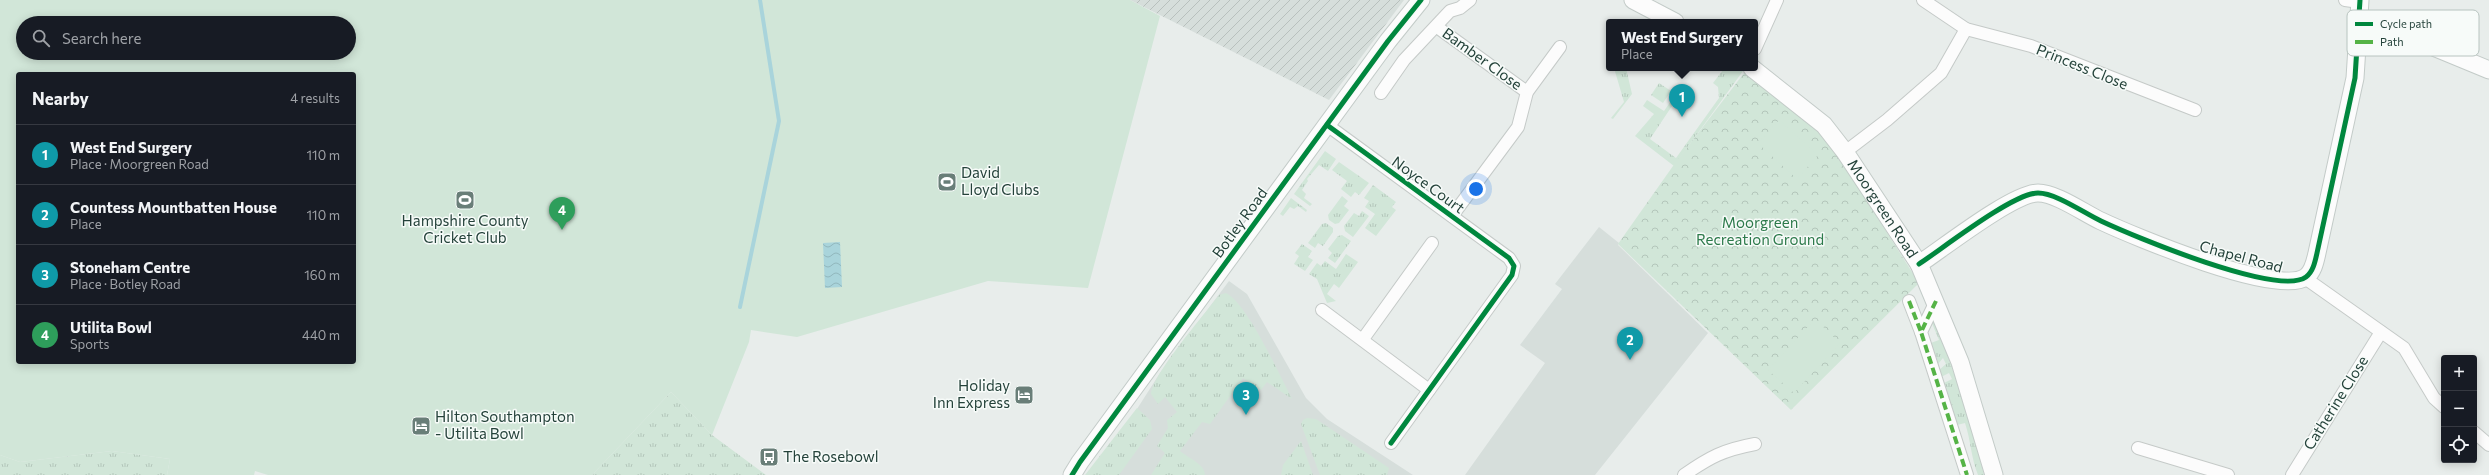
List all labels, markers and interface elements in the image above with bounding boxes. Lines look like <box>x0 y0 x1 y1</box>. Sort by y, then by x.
legend <box>2347 10 2479 56</box>
search box <box>16 16 356 60</box>
text: Cycle path <box>2380 17 2432 30</box>
popup <box>1606 19 1758 71</box>
street label: Bamber Close <box>1439 23 1526 93</box>
icon: search <box>30 27 52 49</box>
text: West End Surgery <box>1621 28 1743 46</box>
text: Search here <box>62 29 141 47</box>
text: Path <box>2380 35 2403 48</box>
street label: Princess Close <box>2034 39 2131 93</box>
text: Place <box>1621 46 1653 62</box>
pin: 1 <box>1669 84 1695 117</box>
text: Nearby <box>32 88 89 109</box>
text: 4 results <box>290 90 340 106</box>
text: West End Surgery <box>70 138 192 156</box>
text: 1 <box>42 147 48 163</box>
text: 110 m <box>307 147 340 163</box>
street label: Noyce Court <box>1389 152 1468 217</box>
street label: Moorgreen Road <box>1844 155 1922 261</box>
text: Place · Moorgreen Road <box>70 156 209 172</box>
place label: David Lloyd Clubs <box>961 163 1039 198</box>
sports icon: David Lloyd Clubs <box>936 171 958 193</box>
your location <box>1466 179 1486 199</box>
street label: Botley Road <box>1208 184 1271 261</box>
sports icon: Hampshire County Cricket Club <box>454 189 476 211</box>
pin: 4 <box>549 197 575 230</box>
text: Countess Mountbatten House <box>70 198 277 216</box>
text: 2 <box>41 207 49 223</box>
text: 110 m <box>307 207 340 223</box>
place label: Hampshire County Cricket Club <box>402 211 529 246</box>
park label: Moorgreen Recreation Ground <box>1696 213 1824 248</box>
text: Place <box>70 216 102 232</box>
street label: Chapel Road <box>2198 236 2285 276</box>
text: Stoneham Centre <box>70 258 190 276</box>
text: 3 <box>41 267 49 283</box>
text: 160 m <box>304 267 340 283</box>
text: Place · Botley Road <box>70 276 181 292</box>
text: Utilita Bowl <box>70 318 152 336</box>
text: 4 <box>41 327 49 343</box>
text: 440 m <box>302 327 340 343</box>
pin: 2 <box>1617 327 1643 360</box>
text: Sports <box>70 336 110 352</box>
street label: Catherine Close <box>2299 352 2371 453</box>
map controls <box>2441 355 2477 463</box>
button: + <box>2441 355 2477 391</box>
place label: Holiday Inn Express <box>933 376 1010 411</box>
pin: 3 <box>1233 382 1259 415</box>
hotel icon: Holiday Inn Express <box>1013 384 1035 406</box>
button: − <box>2441 391 2477 427</box>
place label: Hilton Southampton - Utilita Bowl <box>435 407 575 442</box>
hotel icon: Hilton Southampton - Utilita Bowl <box>410 415 432 437</box>
button: locate <box>2441 427 2477 463</box>
bus stop icon: The Rosebowl <box>758 446 780 468</box>
place label: The Rosebowl <box>783 447 879 465</box>

